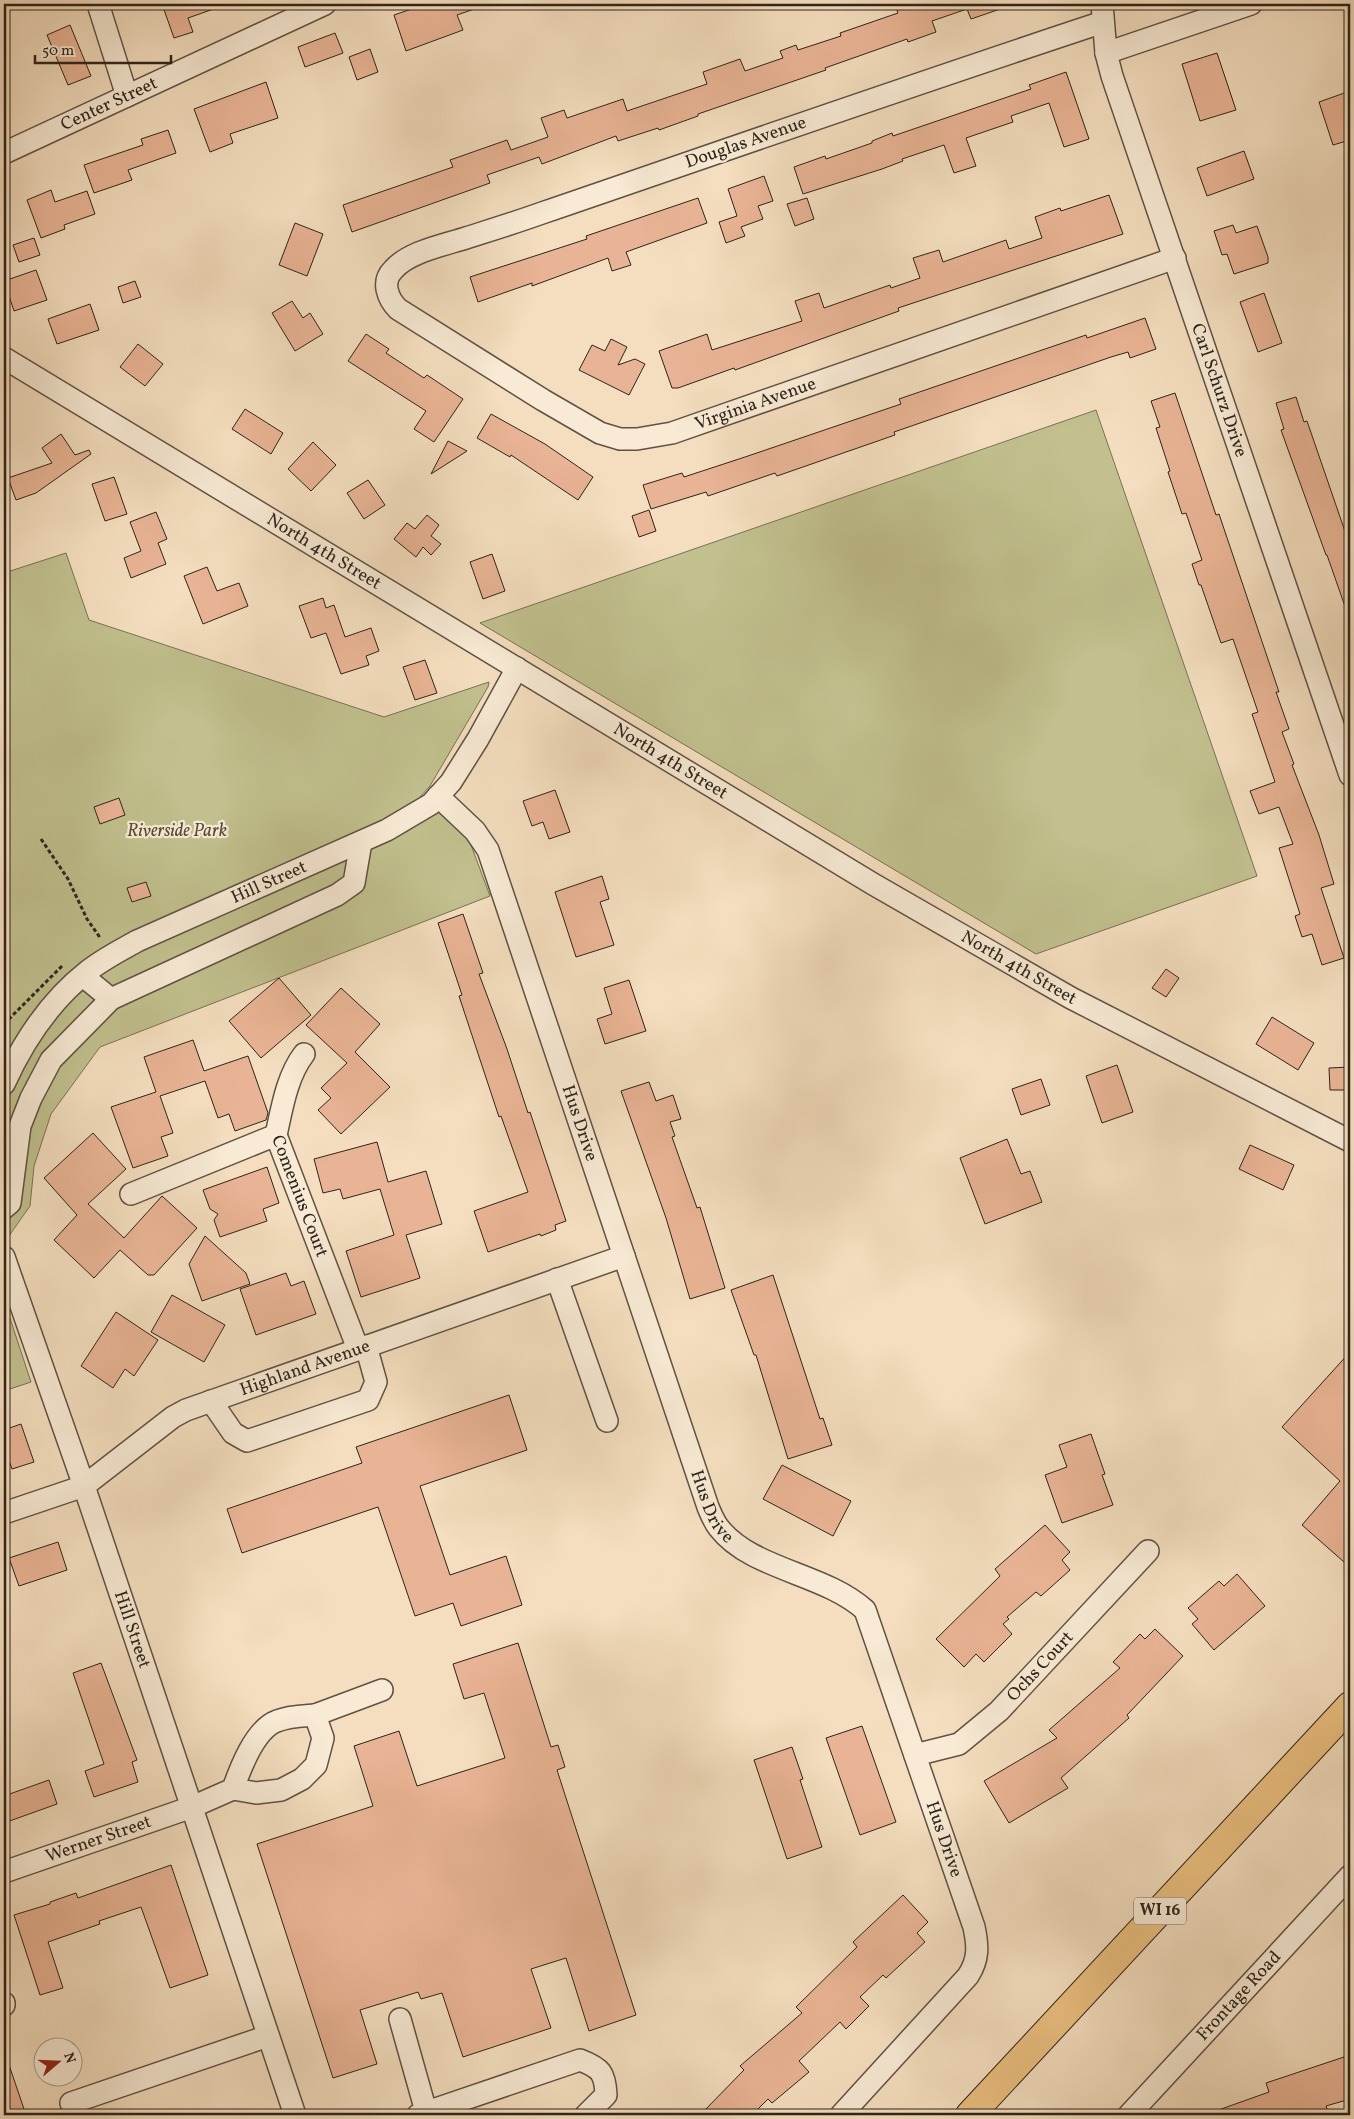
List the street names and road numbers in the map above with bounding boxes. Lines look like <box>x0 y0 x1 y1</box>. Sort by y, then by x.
street label: Center Street <box>57 71 162 137</box>
street label: Douglas Avenue <box>682 111 810 175</box>
street label: Carl Schurz Drive <box>1185 320 1253 461</box>
street label: Virginia Avenue <box>692 371 819 437</box>
street label: North 4th Street <box>262 507 386 596</box>
street label: North 4th Street <box>608 717 732 806</box>
street label: Hill Street <box>227 855 311 910</box>
street label: North 4th Street <box>956 925 1081 1011</box>
street label: Hus Drive <box>555 1082 604 1165</box>
street label: Comenius Court <box>265 1131 334 1261</box>
street label: Highland Avenue <box>236 1334 374 1403</box>
street label: Hus Drive <box>684 1467 739 1549</box>
street label: Hill Street <box>107 1587 157 1672</box>
street label: Ochs Court <box>1001 1626 1080 1707</box>
street label: Hus Drive <box>919 1798 969 1881</box>
street label: Werner Street <box>42 1809 155 1869</box>
road number: WI 16 <box>1134 1898 1186 1924</box>
street label: Frontage Road <box>1191 1945 1287 2047</box>

